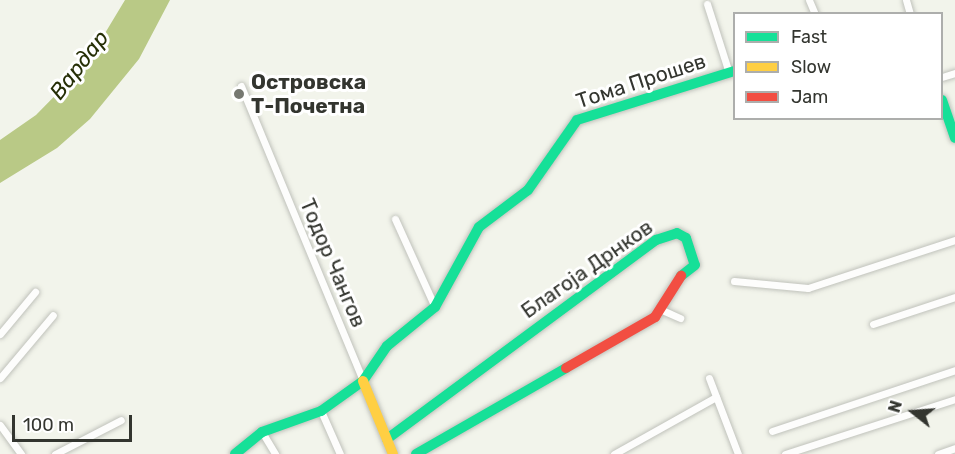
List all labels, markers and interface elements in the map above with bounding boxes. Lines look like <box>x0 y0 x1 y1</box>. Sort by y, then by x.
legend <box>733 12 943 120</box>
water label: Вардар <box>44 25 114 105</box>
text: Fast <box>791 26 827 48</box>
street label: Тома Прошев <box>573 48 709 114</box>
text: Slow <box>791 56 831 78</box>
place label: Островска Т-Почетна <box>251 69 366 119</box>
text: Jam <box>791 86 828 108</box>
marker: Островска Т-Почетна <box>232 87 246 101</box>
street label: Тодор Чангов <box>295 195 371 331</box>
street label: Благоја Дрнков <box>516 214 658 324</box>
north arrow <box>883 382 943 442</box>
text: N <box>885 398 906 415</box>
scale bar <box>15 403 135 441</box>
text: 100 m <box>23 414 74 436</box>

